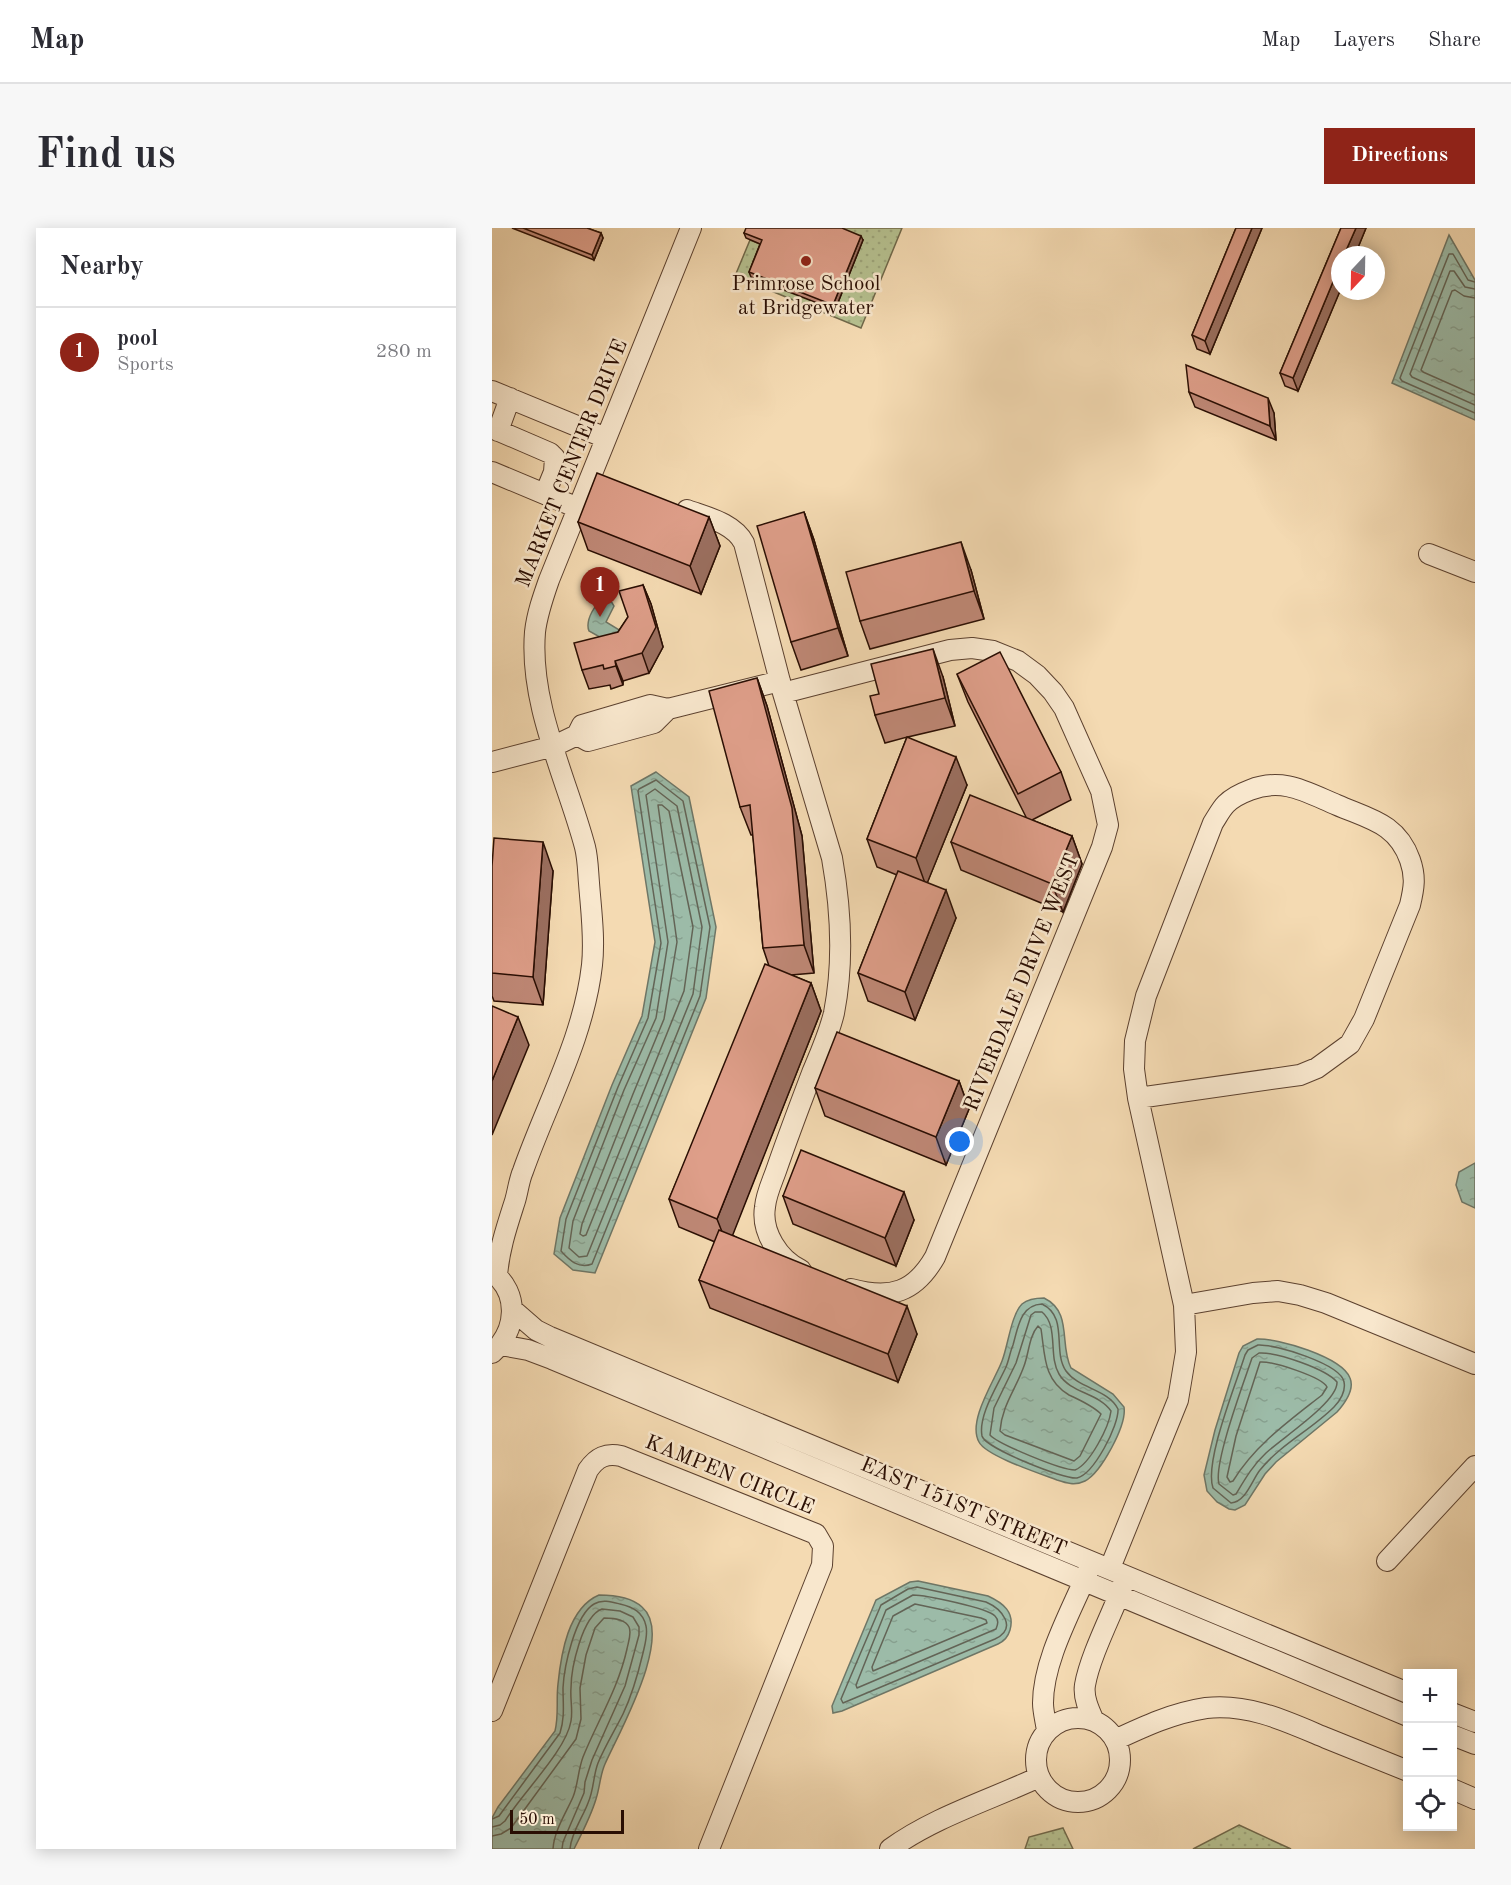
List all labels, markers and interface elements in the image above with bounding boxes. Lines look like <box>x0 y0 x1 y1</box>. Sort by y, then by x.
text: Map <box>30 27 84 55</box>
text: Map <box>1261 30 1300 51</box>
text: Layers <box>1333 30 1395 51</box>
text: Share <box>1428 30 1481 51</box>
button: Directions <box>1324 128 1475 184</box>
text: Find us <box>36 135 175 177</box>
north arrow <box>1331 246 1385 300</box>
text: Nearby <box>60 254 144 280</box>
marker: Primrose School at Bridgewater <box>799 254 813 268</box>
place label: Primrose School at Bridgewater <box>731 274 881 319</box>
text: pool <box>117 328 158 350</box>
street label: MARKET CENTER DRIVE <box>513 337 632 591</box>
text: 1 <box>74 342 85 362</box>
text: 280 m <box>376 342 432 362</box>
text: Sports <box>117 355 174 375</box>
pin: 1 <box>580 568 620 617</box>
street label: RIVERDALE DRIVE WEST <box>961 851 1084 1114</box>
your location <box>945 1127 974 1156</box>
street label: KAMPEN CIRCLE <box>642 1432 817 1519</box>
street label: EAST 151ST STREET <box>857 1454 1070 1560</box>
map controls <box>1403 1669 1457 1831</box>
button: + <box>1403 1669 1457 1723</box>
button: − <box>1403 1723 1457 1777</box>
button: locate <box>1403 1777 1457 1831</box>
scale bar <box>510 1807 624 1834</box>
text: 50 m <box>519 1812 555 1828</box>

